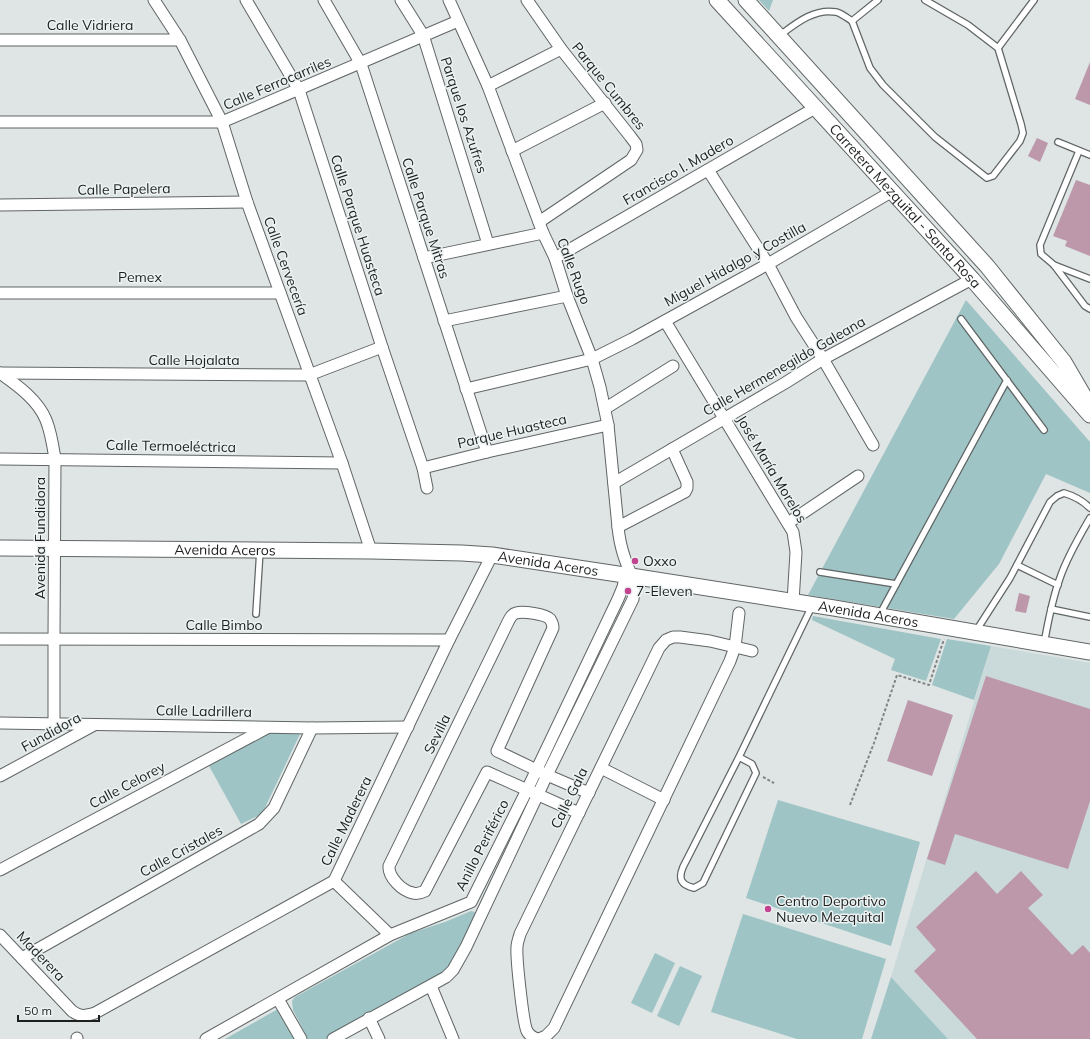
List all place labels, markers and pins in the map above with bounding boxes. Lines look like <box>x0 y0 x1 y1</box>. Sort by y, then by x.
place label: Oxxo <box>643 552 677 570</box>
marker: Oxxo <box>630 556 640 566</box>
place label: 7-Eleven <box>636 582 693 600</box>
marker: 7-Eleven <box>623 586 633 596</box>
place label: Centro Deportivo Nuevo Mezquital <box>776 892 886 926</box>
marker: Centro Deportivo Nuevo Mezquital <box>763 904 773 914</box>

